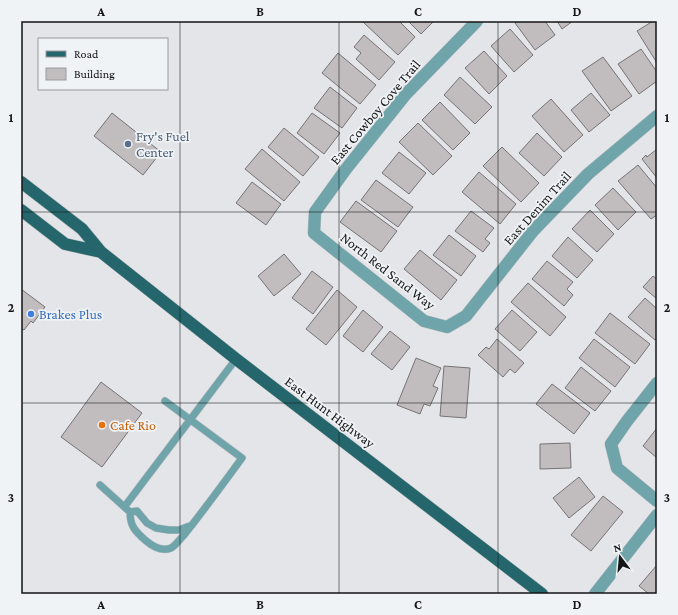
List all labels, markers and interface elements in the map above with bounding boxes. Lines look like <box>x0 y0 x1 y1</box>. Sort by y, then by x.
text: A <box>96 4 105 19</box>
text: B <box>256 4 264 19</box>
text: C <box>414 4 422 19</box>
text: D <box>573 4 582 19</box>
legend <box>38 38 168 90</box>
text: Road <box>74 47 99 61</box>
street label: East Cowboy Cove Trail <box>327 56 424 168</box>
text: Building <box>74 67 115 81</box>
text: 1 <box>9 110 14 125</box>
text: 1 <box>665 110 670 125</box>
place label: Fry's Fuel Center <box>136 128 190 160</box>
marker: Fry's Fuel Center <box>123 139 133 149</box>
street label: East Denim Trail <box>500 168 574 248</box>
street label: North Red Sand Way <box>338 229 439 313</box>
text: 2 <box>8 300 15 315</box>
text: 2 <box>664 300 671 315</box>
place label: Brakes Plus <box>39 306 102 322</box>
marker: Brakes Plus <box>26 309 36 319</box>
street label: East Hunt Highway <box>282 373 379 451</box>
place label: Cafe Rio <box>110 417 156 433</box>
marker: Cafe Rio <box>97 420 107 430</box>
text: 3 <box>8 490 14 505</box>
text: 3 <box>664 490 670 505</box>
north arrow <box>600 537 640 577</box>
text: N <box>612 540 623 554</box>
text: A <box>96 597 105 612</box>
text: B <box>256 597 264 612</box>
text: C <box>414 597 422 612</box>
text: D <box>573 597 582 612</box>

